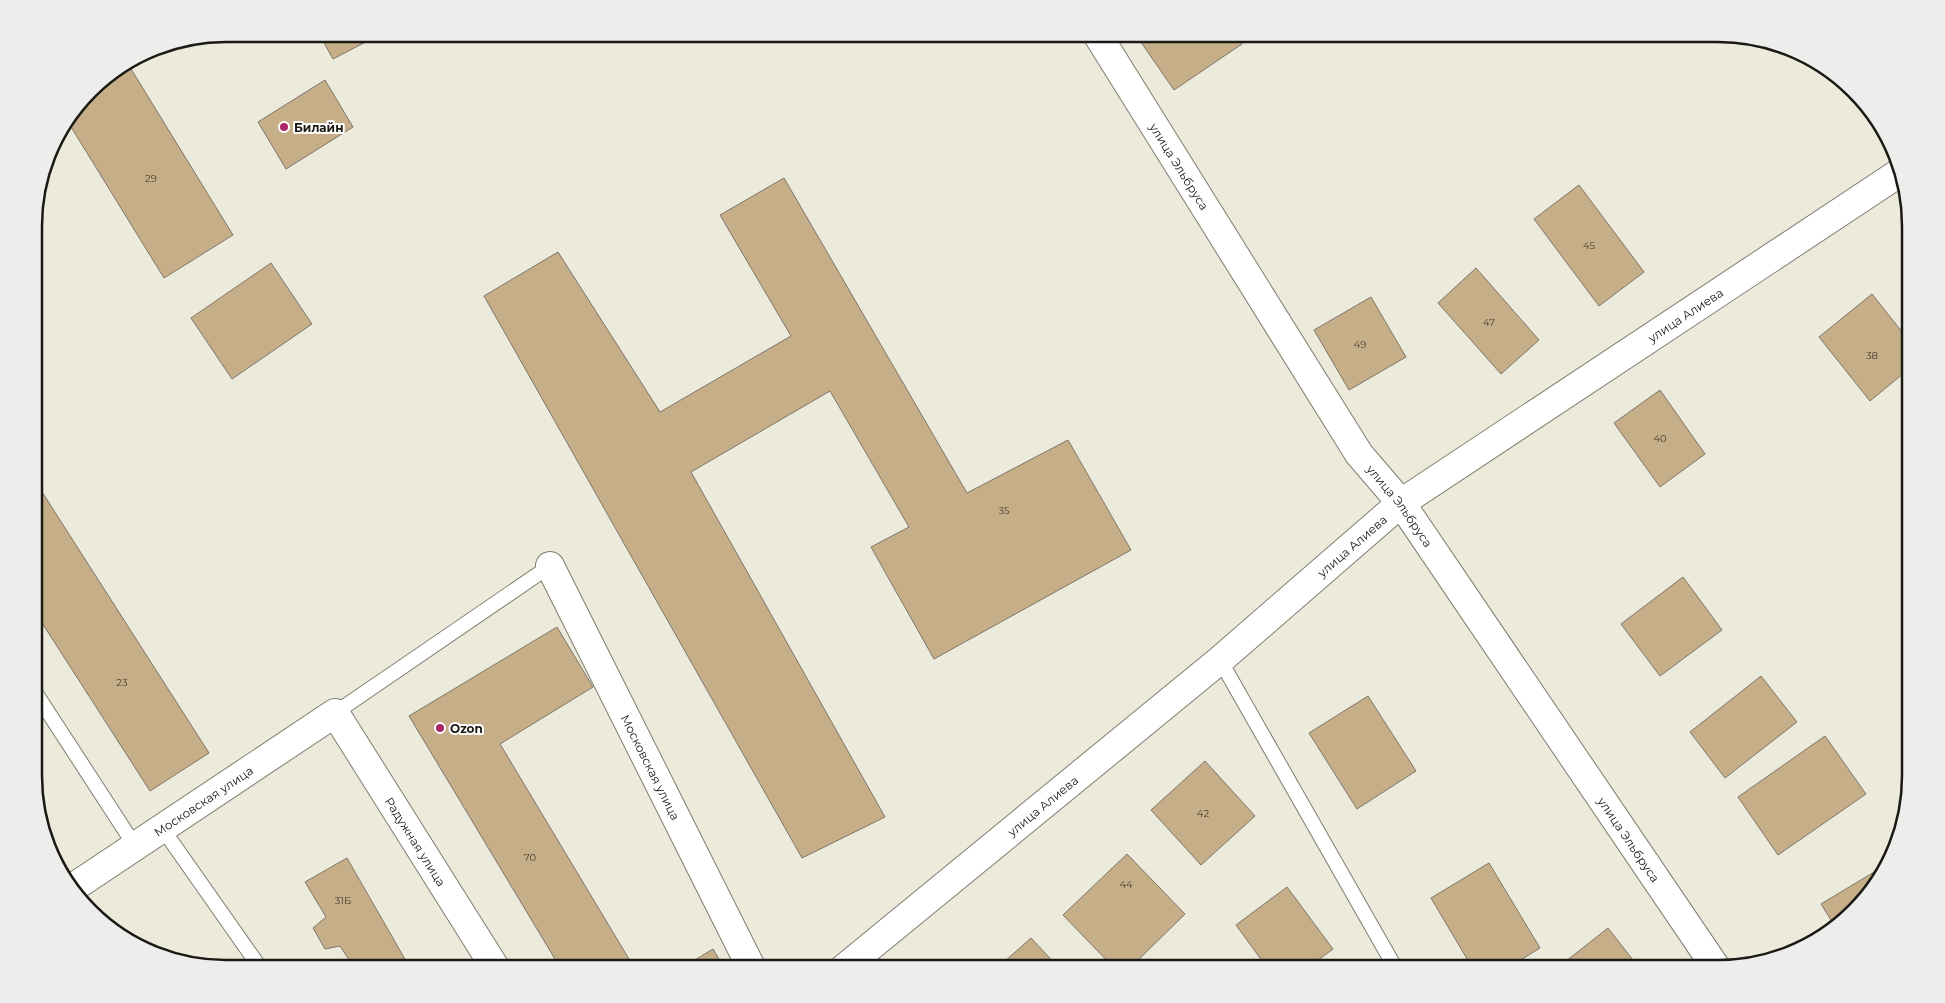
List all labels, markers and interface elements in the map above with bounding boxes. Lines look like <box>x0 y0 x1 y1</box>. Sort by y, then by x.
street label: улица Эльбруса <box>1146 119 1212 213</box>
place label: Билайн <box>294 120 343 135</box>
marker: Билайн <box>278 121 290 133</box>
house number: 29 <box>145 172 157 185</box>
house number: 45 <box>1583 239 1595 252</box>
street label: улица Алиева <box>1644 284 1726 346</box>
house number: 47 <box>1483 316 1495 329</box>
house number: 49 <box>1354 338 1366 351</box>
house number: 38 <box>1866 349 1878 362</box>
house number: 40 <box>1653 432 1667 445</box>
street label: улица Эльбруса <box>1363 461 1436 550</box>
house number: 35 <box>998 504 1010 517</box>
street label: улица Алиева <box>1313 511 1390 581</box>
house number: 23 <box>116 676 128 689</box>
street label: Московская улица <box>618 712 684 822</box>
place label: Ozon <box>450 721 483 736</box>
marker: Ozon <box>434 722 446 734</box>
street label: Московская улица <box>151 762 256 839</box>
street label: улица Алиева <box>1003 772 1081 840</box>
street label: улица Эльбруса <box>1594 793 1663 885</box>
street label: Радужная улица <box>382 794 449 889</box>
house number: 42 <box>1197 807 1209 820</box>
house number: 70 <box>524 851 537 864</box>
house number: 44 <box>1119 878 1133 891</box>
house number: 31Б <box>335 894 351 907</box>

